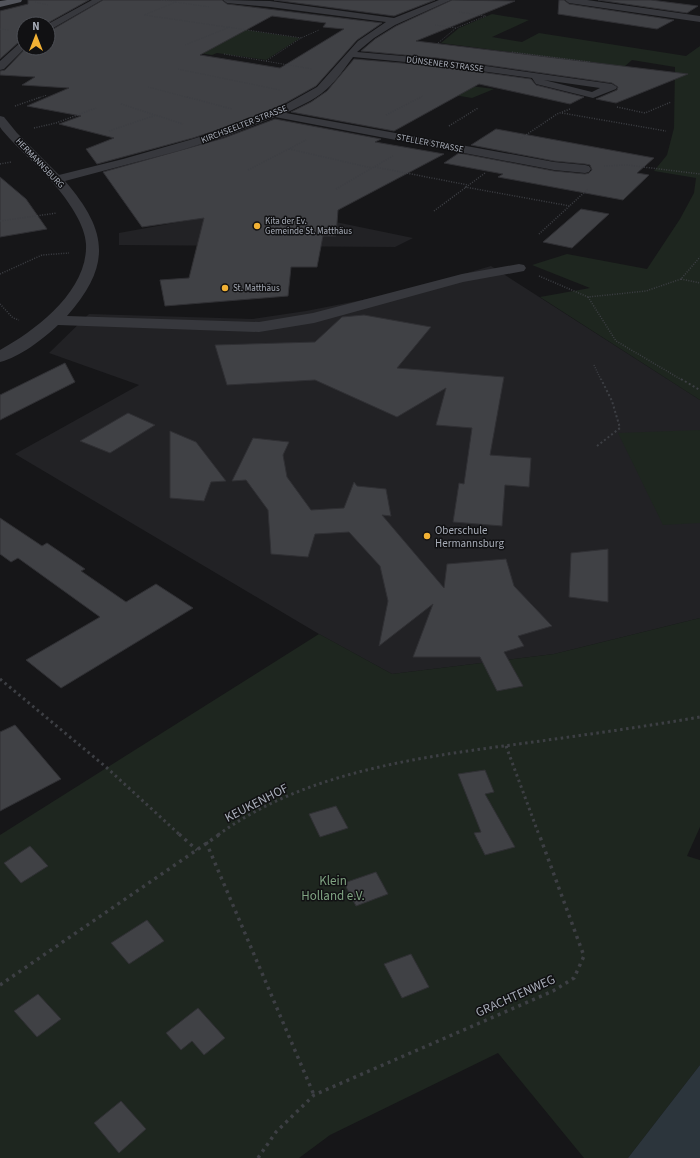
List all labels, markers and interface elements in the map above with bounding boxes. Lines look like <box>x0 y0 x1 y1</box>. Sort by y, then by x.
north arrow <box>16 16 56 56</box>
text: N <box>32 19 40 34</box>
street label: DÜNSENER STRASSE <box>406 53 485 76</box>
street label: KIRCHSEELTER STRASSE <box>199 102 289 147</box>
street label: STELLER STRASSE <box>395 131 465 156</box>
street label: HERMANNSBURG <box>12 135 67 191</box>
place label: Kita der Ev. Gemeinde St. Matthäus <box>265 215 352 238</box>
marker: Kita der Ev. Gemeinde St. Matthäus <box>252 221 262 231</box>
place label: St. Matthäus <box>233 282 280 295</box>
marker: St. Matthäus <box>220 283 230 293</box>
place label: Oberschule Hermannsburg <box>435 523 505 551</box>
marker: Oberschule Hermannsburg <box>422 531 432 541</box>
street label: KEUKENHOF <box>222 779 292 827</box>
park label: Klein Holland e.V. <box>301 872 365 905</box>
street label: GRACHTENWEG <box>473 970 558 1022</box>

